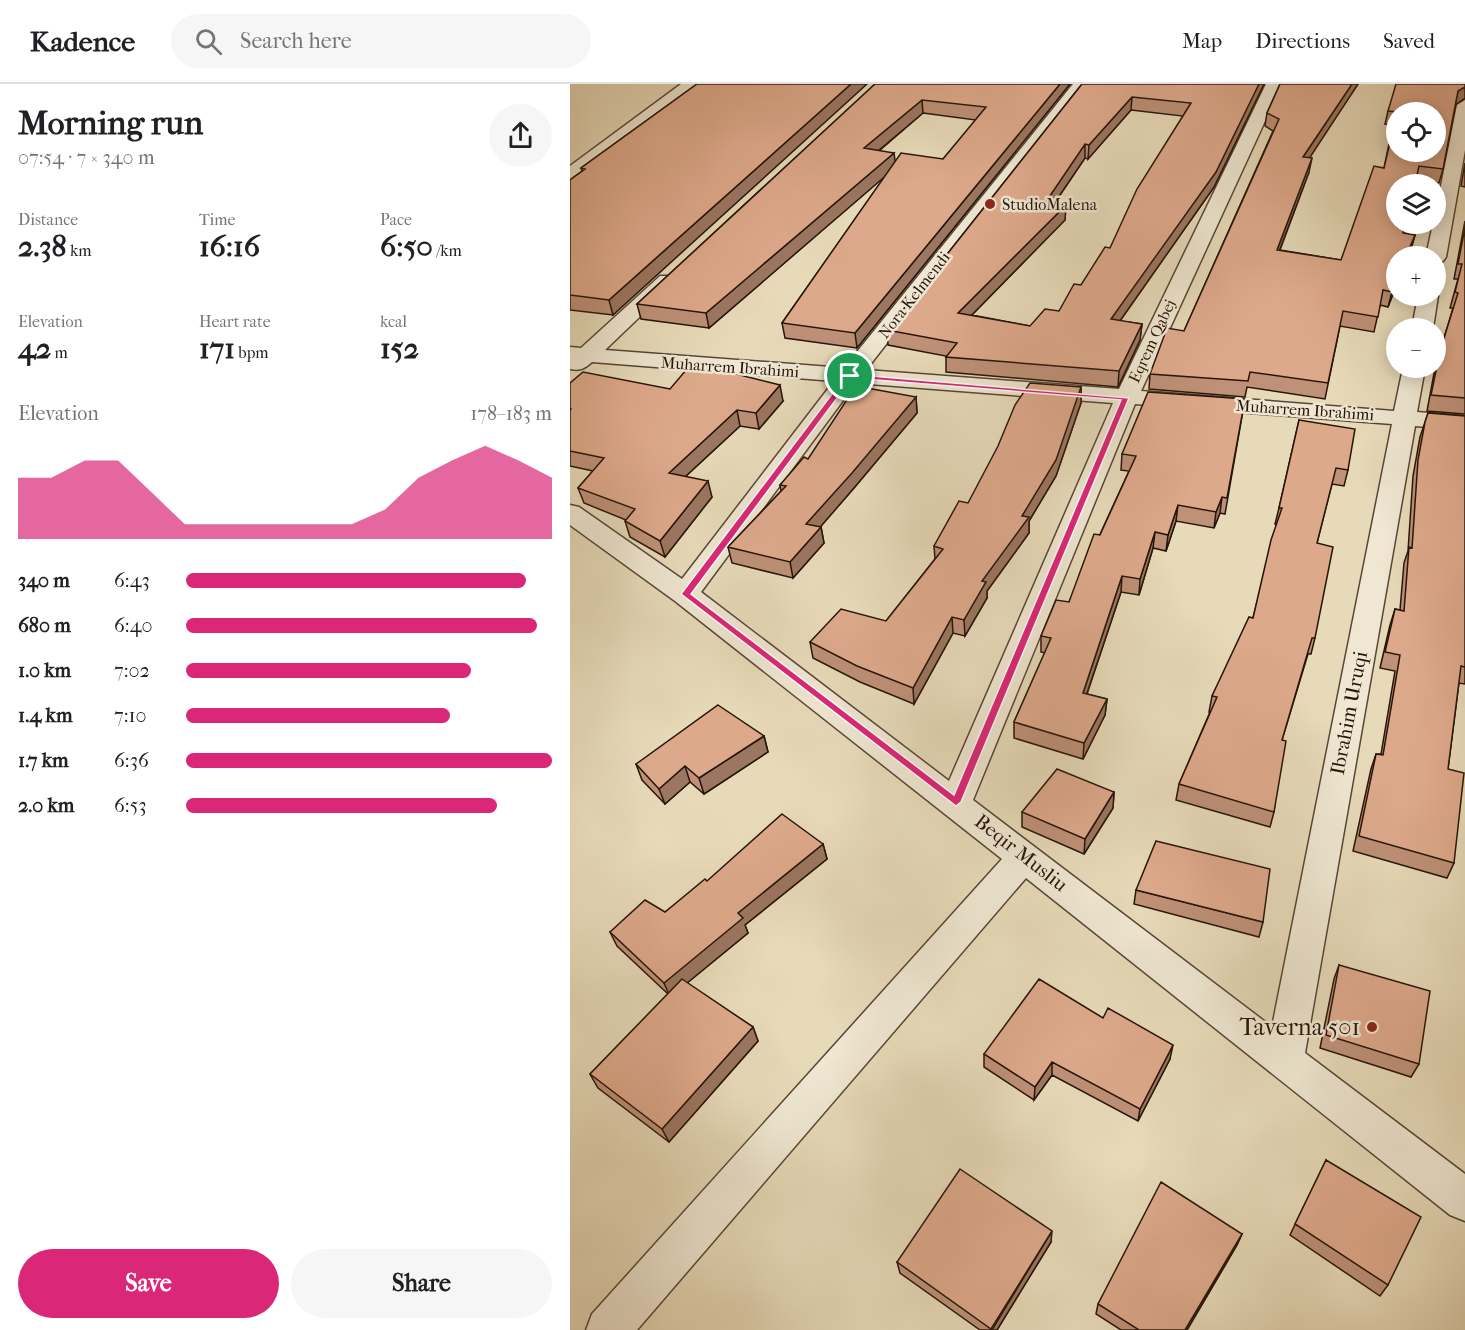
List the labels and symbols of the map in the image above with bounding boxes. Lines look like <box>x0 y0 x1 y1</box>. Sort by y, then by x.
place label: StudioMalena <box>1002 195 1098 214</box>
marker: StudioMalena <box>983 197 997 211</box>
street label: Nora Kelmendi <box>874 248 954 342</box>
street label: Eqrem Qabej <box>1124 296 1180 386</box>
pin <box>824 350 875 401</box>
street label: Muharrem Ibrahimi <box>660 353 800 381</box>
street label: Muharrem Ibrahimi <box>1235 396 1375 424</box>
street label: Ibrahim Uruqi <box>1326 649 1372 777</box>
street label: Beqir Musliu <box>970 810 1072 897</box>
place label: Taverna 501 <box>1239 1013 1360 1041</box>
marker: Taverna 501 <box>1365 1020 1379 1034</box>

